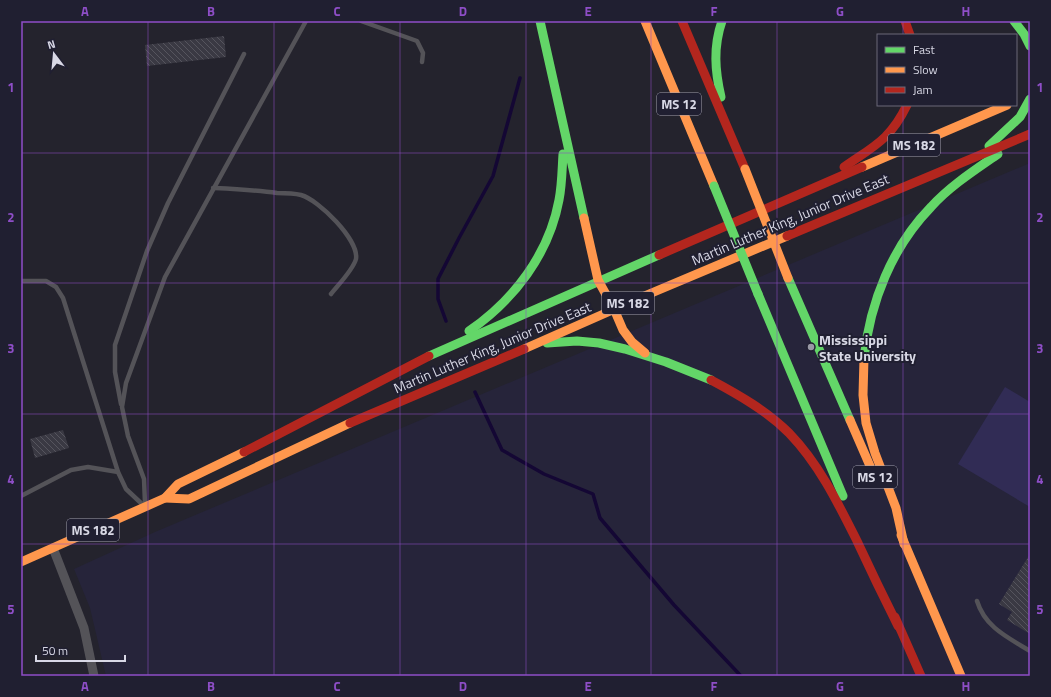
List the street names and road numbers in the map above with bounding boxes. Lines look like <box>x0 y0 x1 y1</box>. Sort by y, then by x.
road number: MS 12 <box>657 93 701 115</box>
road number: MS 182 <box>888 134 940 156</box>
street label: Martin Luther King, Junior Drive East <box>688 168 892 270</box>
road number: MS 182 <box>602 292 654 314</box>
street label: Martin Luther King, Junior Drive East <box>390 296 594 398</box>
road number: MS 12 <box>853 466 897 488</box>
road number: MS 182 <box>67 519 119 541</box>

